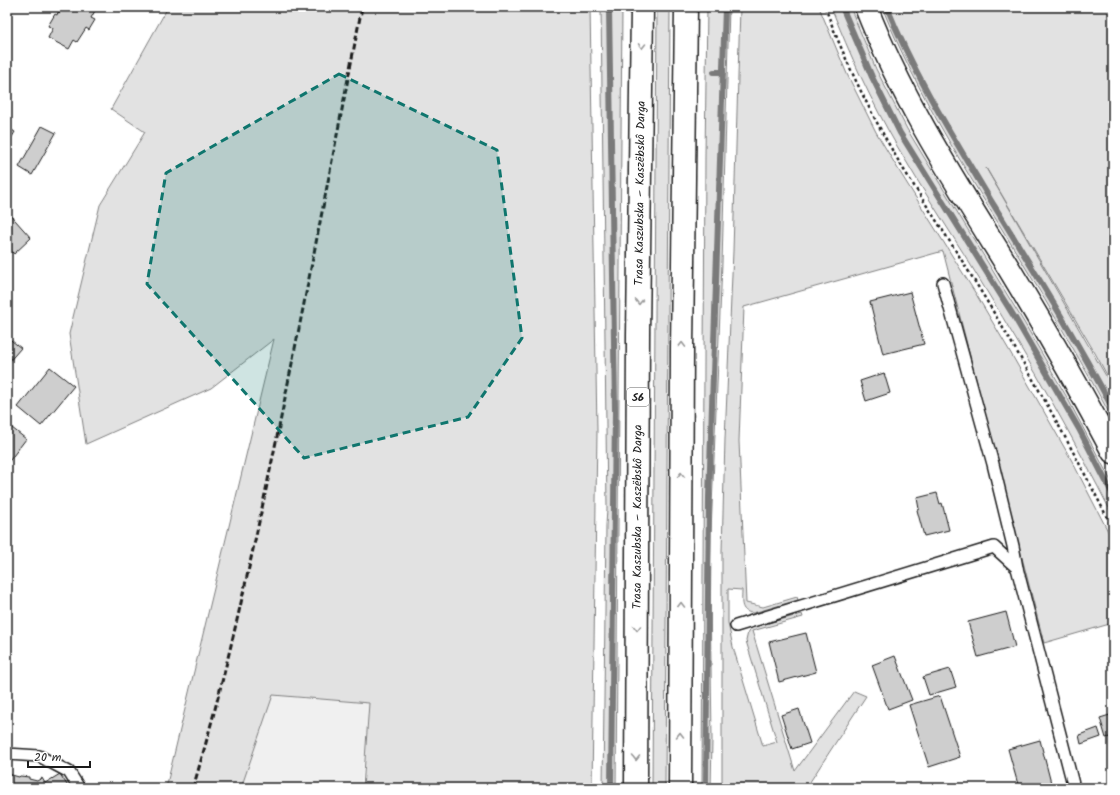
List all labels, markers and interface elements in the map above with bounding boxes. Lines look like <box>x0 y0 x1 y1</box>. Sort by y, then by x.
one-way arrow <box>638 43 646 49</box>
street label: Trasa Kaszubska – Kaszëbskô Darga <box>630 100 651 285</box>
one-way arrow <box>635 299 643 305</box>
one-way arrow <box>678 342 686 348</box>
road number: S6 <box>627 388 649 406</box>
street label: Trasa Kaszubska – Kaszëbskô Darga <box>628 424 648 609</box>
one-way arrow <box>677 472 686 478</box>
one-way arrow <box>677 602 685 608</box>
one-way arrow <box>633 625 641 631</box>
one-way arrow <box>676 732 684 738</box>
scale bar <box>28 743 90 769</box>
text: 20 m <box>34 748 62 767</box>
one-way arrow <box>632 755 640 761</box>

